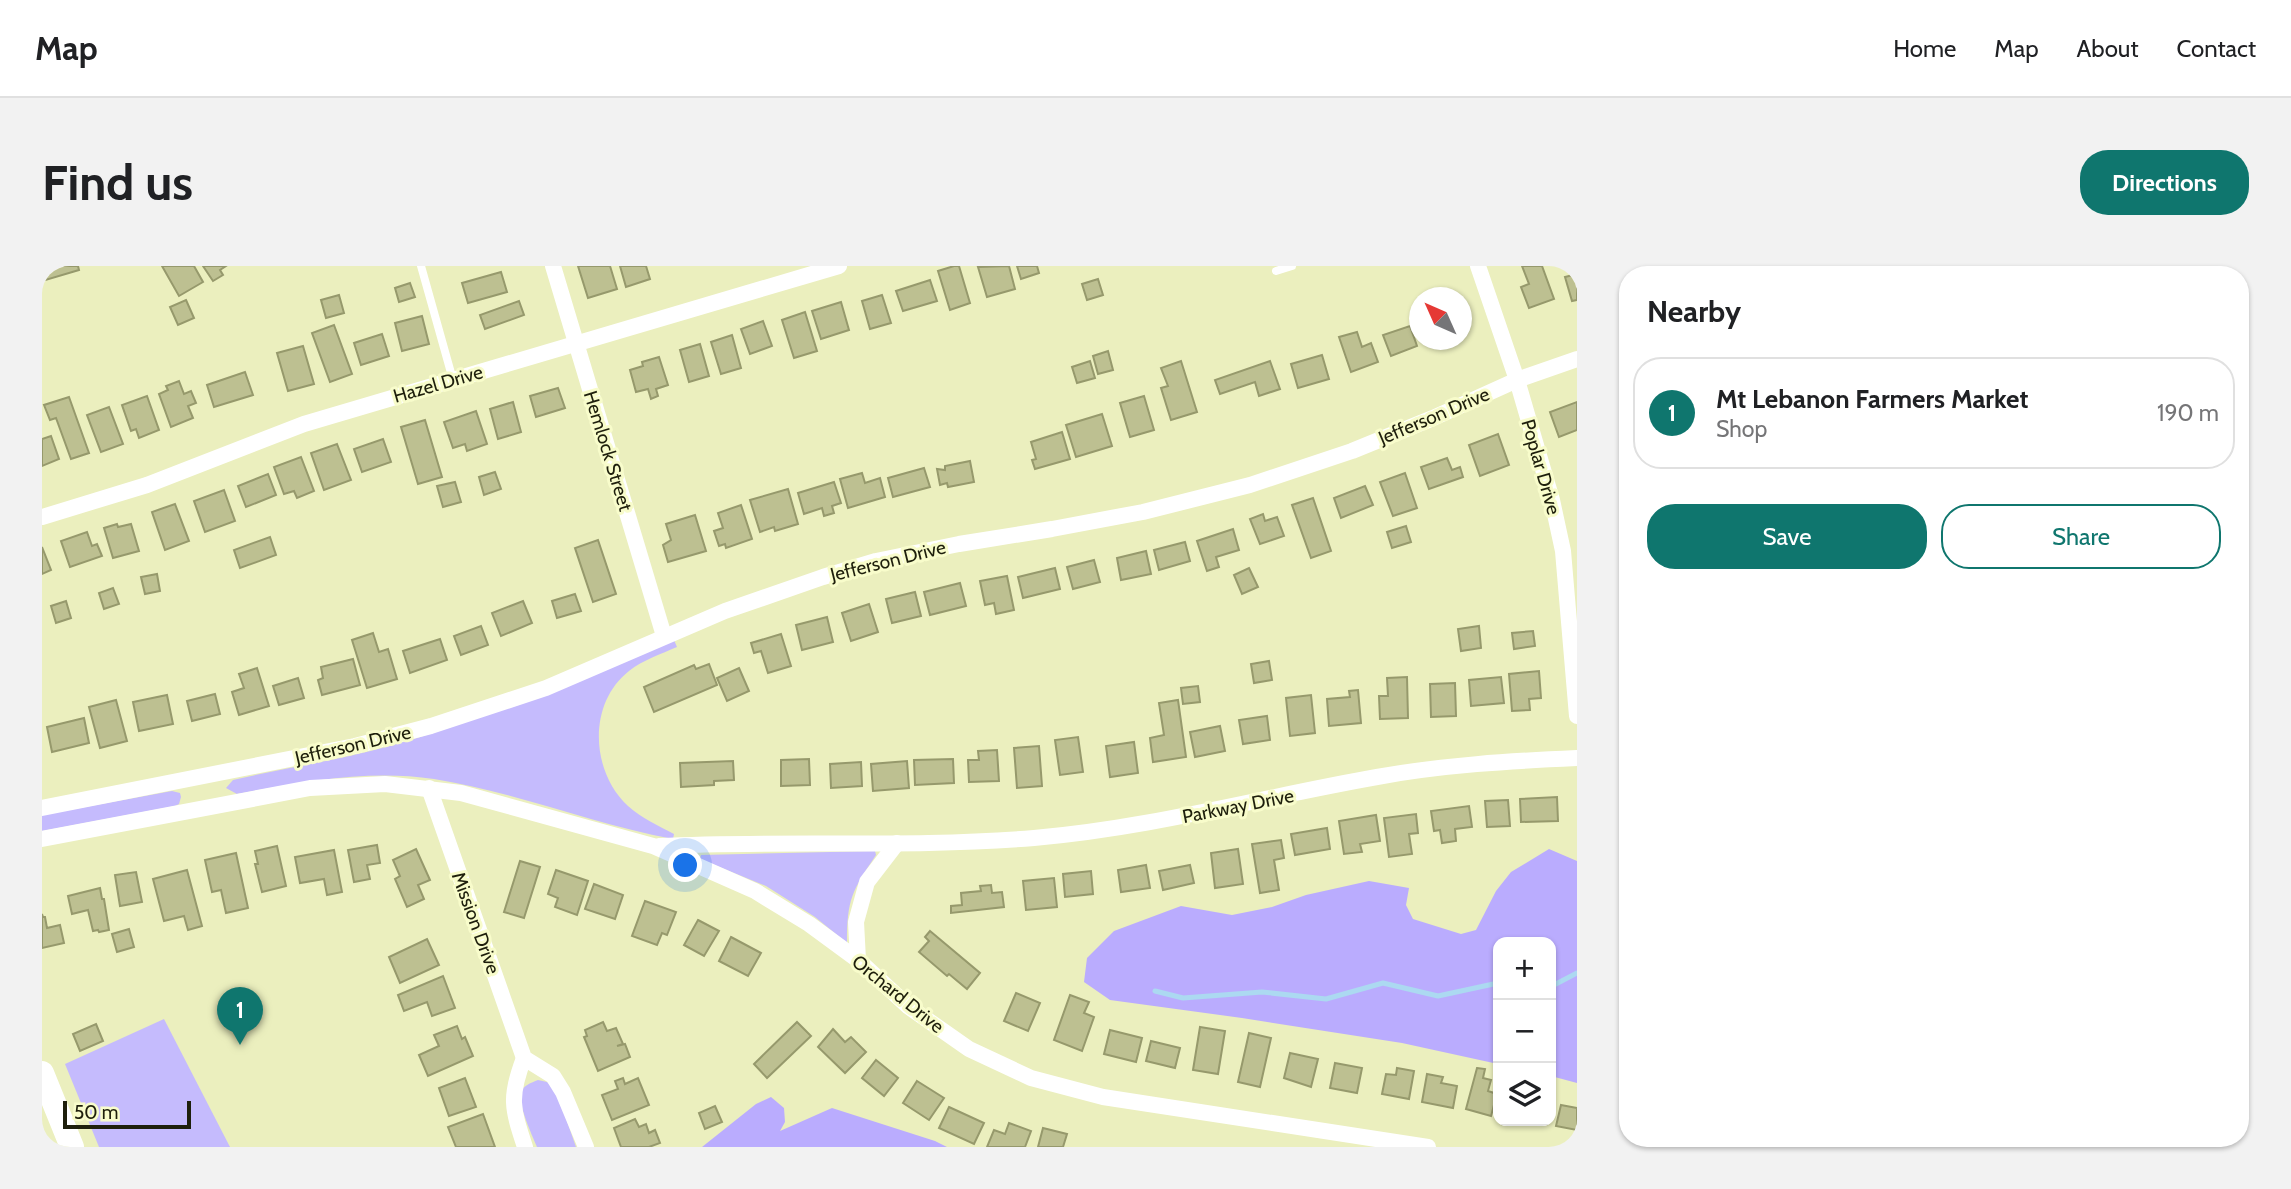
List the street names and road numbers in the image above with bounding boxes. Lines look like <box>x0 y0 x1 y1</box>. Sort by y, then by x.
street label: Hazel Drive <box>391 360 486 408</box>
street label: Jefferson Drive <box>1374 382 1493 450</box>
street label: Hemlock Street <box>579 388 637 515</box>
street label: Poplar Drive <box>1516 417 1566 518</box>
street label: Jefferson Drive <box>827 535 948 587</box>
street label: Jefferson Drive <box>292 720 413 770</box>
street label: Parkway Drive <box>1180 784 1296 828</box>
street label: Mission Drive <box>447 869 505 977</box>
street label: Orchard Drive <box>847 950 949 1038</box>

